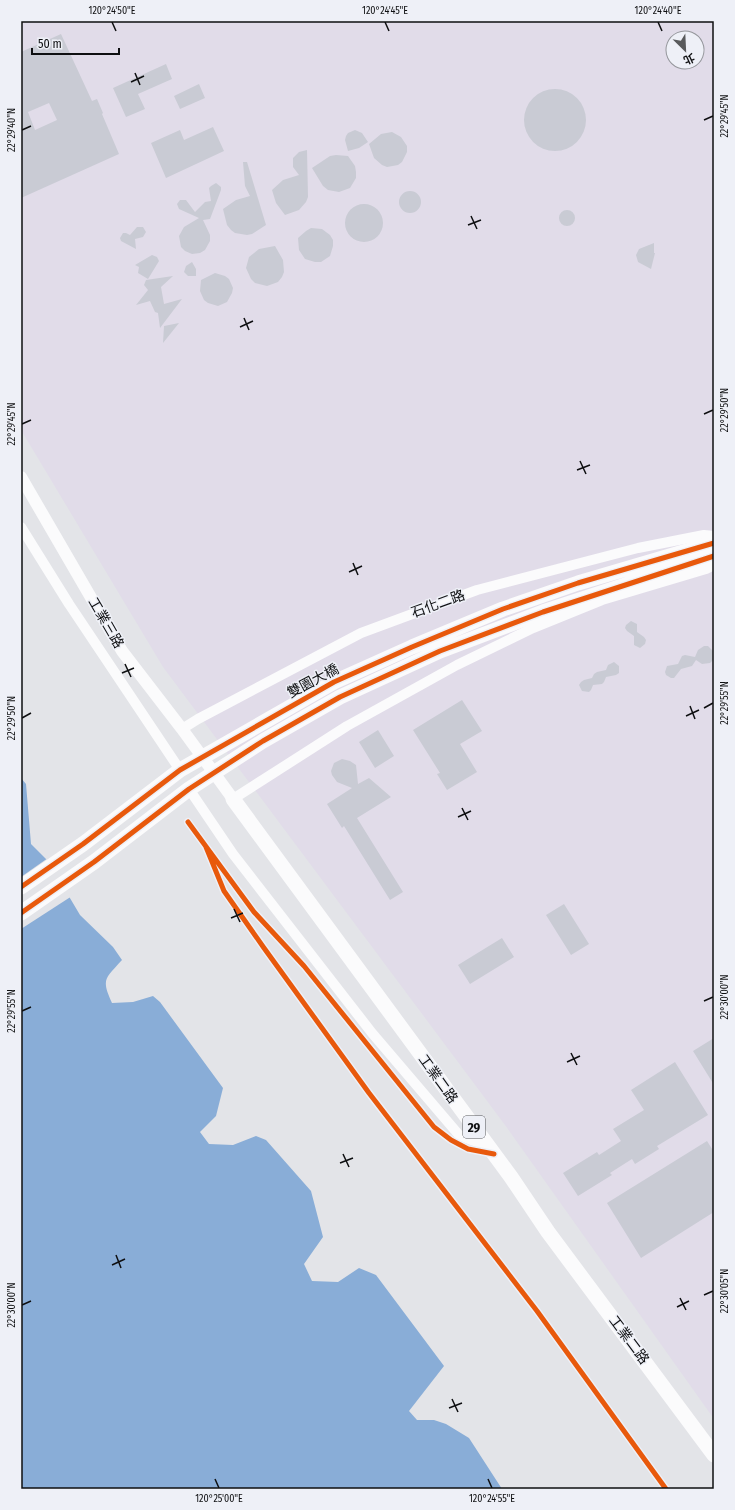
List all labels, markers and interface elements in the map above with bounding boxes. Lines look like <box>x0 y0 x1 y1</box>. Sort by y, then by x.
text: 120°24'50"E <box>89 5 136 17</box>
text: 120°24'45"E <box>362 5 408 17</box>
text: 120°24'40"E <box>635 5 682 17</box>
scale bar <box>32 30 119 56</box>
north arrow <box>665 30 705 70</box>
text: 50 m <box>38 37 62 51</box>
text: 北 <box>681 51 697 67</box>
text: 22°29'45"N <box>719 94 731 138</box>
text: 22°29'40"N <box>6 108 18 152</box>
text: 22°29'50"N <box>719 388 731 432</box>
text: 22°29'45"N <box>6 402 18 446</box>
street label: 石化二路 <box>409 586 467 622</box>
street label: 工業三路 <box>85 595 127 651</box>
street label: 雙園大橋 <box>284 660 342 702</box>
text: 22°29'55"N <box>719 681 731 725</box>
text: 22°29'50"N <box>6 696 18 740</box>
text: 22°30'00"N <box>719 974 731 1020</box>
text: 22°29'55"N <box>6 989 18 1033</box>
street label: 工業二路 <box>415 1051 461 1107</box>
road number: 29 <box>463 1116 485 1138</box>
text: 22°30'05"N <box>719 1269 731 1313</box>
text: 22°30'00"N <box>6 1282 18 1328</box>
street label: 工業二路 <box>605 1313 653 1367</box>
text: 120°25'00"E <box>195 1493 243 1505</box>
text: 120°24'55"E <box>469 1493 515 1505</box>

